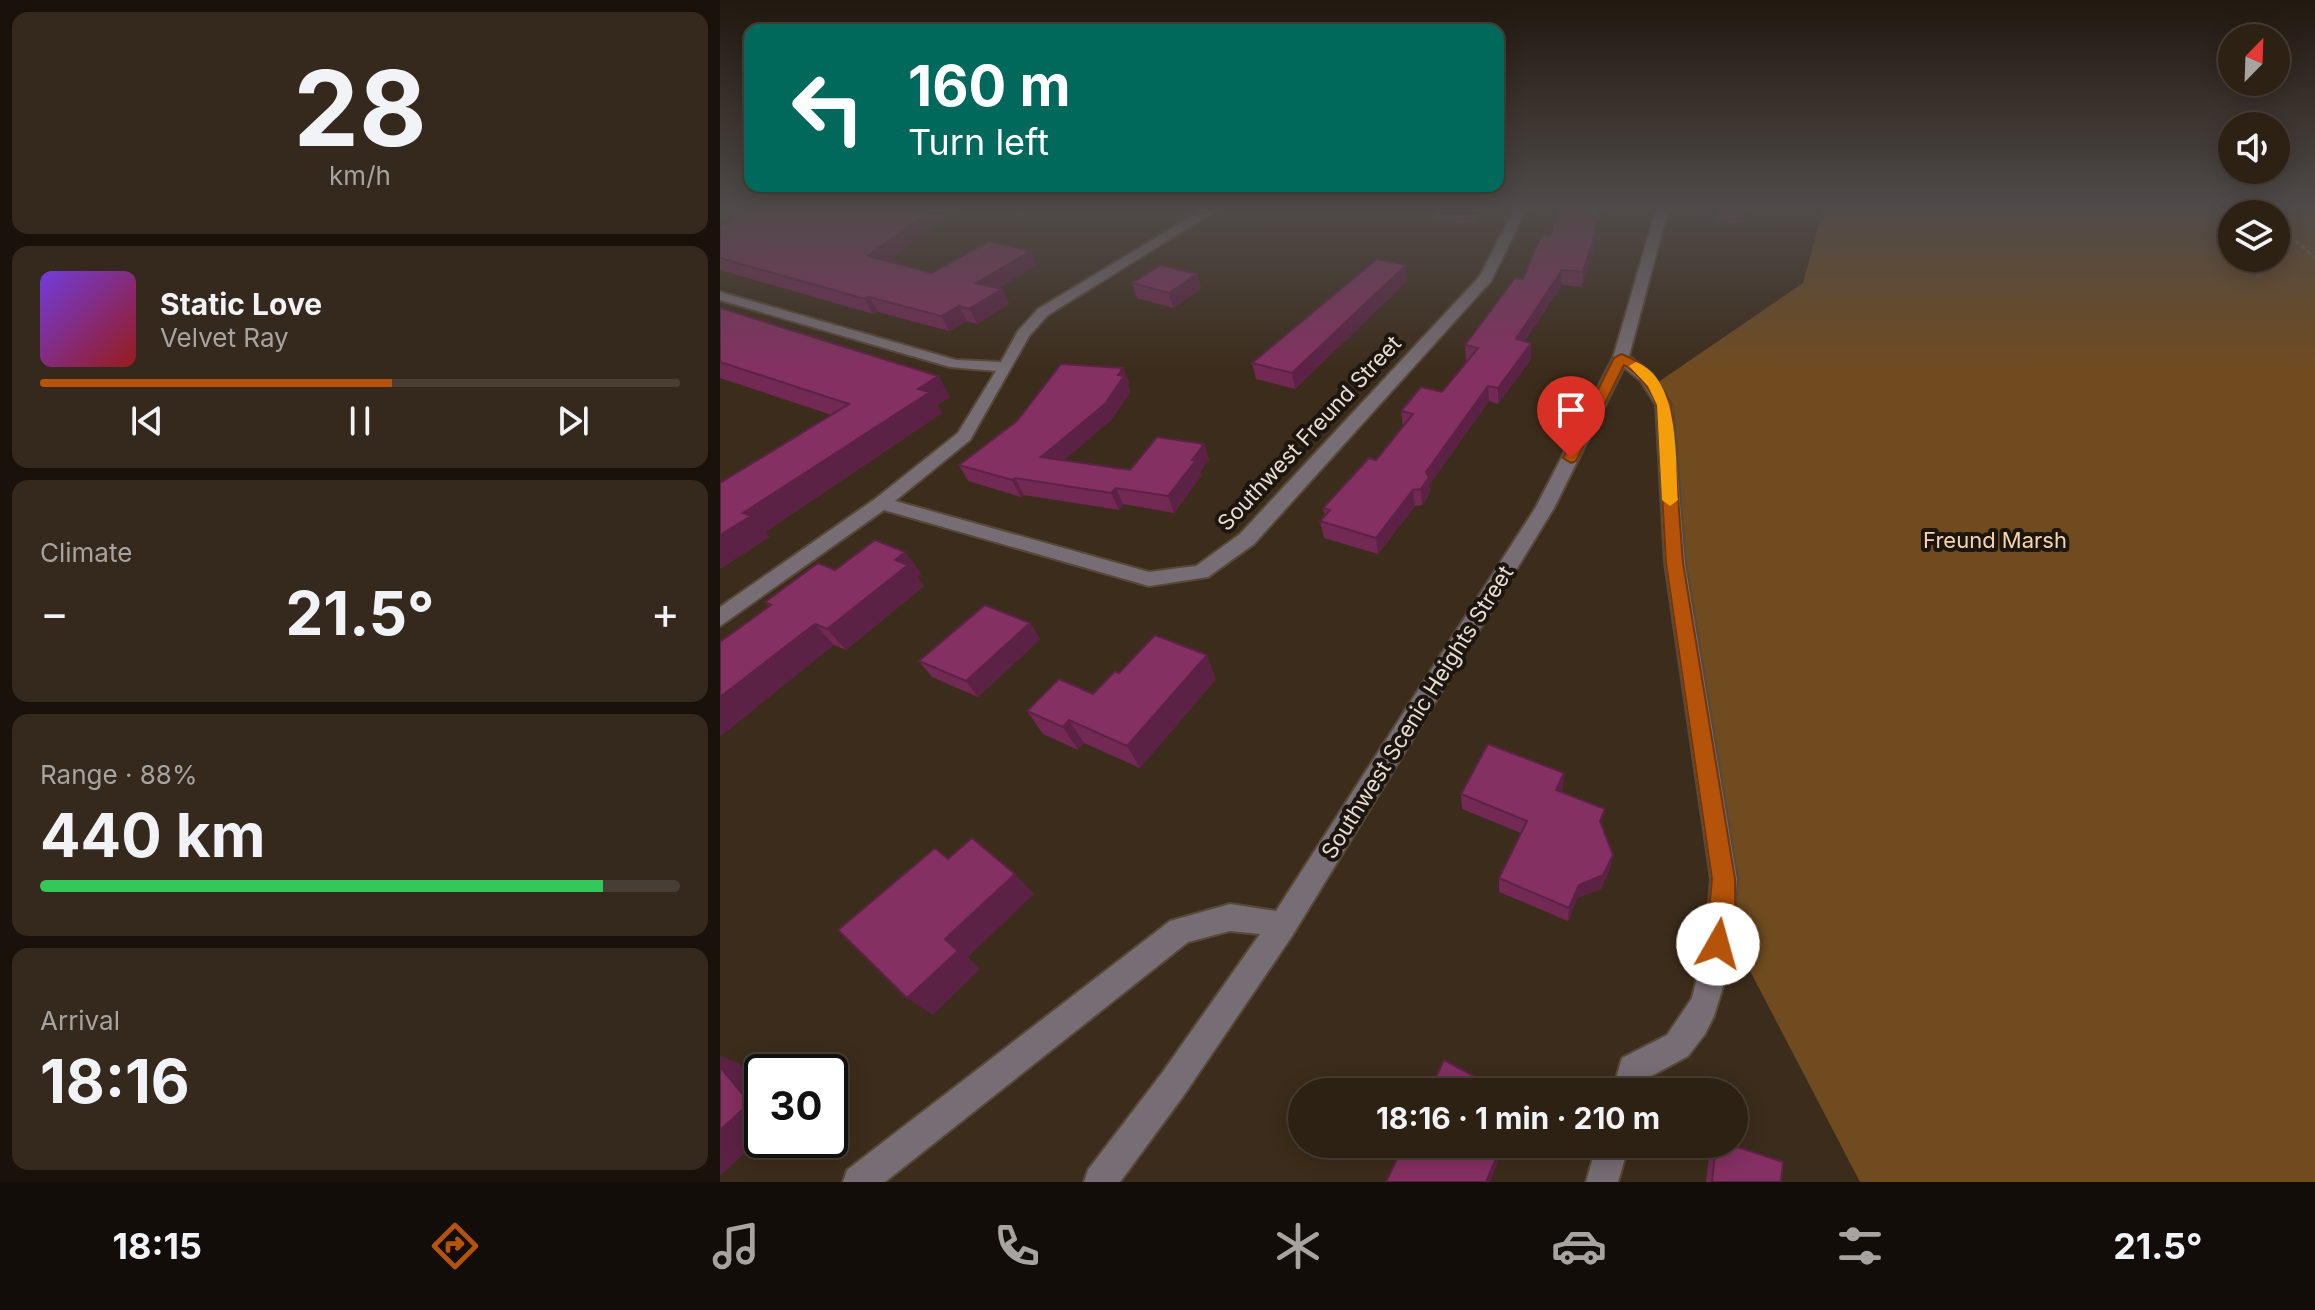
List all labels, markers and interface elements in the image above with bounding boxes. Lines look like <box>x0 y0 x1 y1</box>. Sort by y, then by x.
north arrow <box>2218 24 2290 96</box>
map controls <box>2218 24 2290 272</box>
text: 28 <box>293 45 427 171</box>
text: 160 m <box>908 52 1071 120</box>
icon: left <box>776 56 880 160</box>
button: sound <box>2218 112 2290 184</box>
text: Turn left <box>908 120 1049 164</box>
text: km/h <box>329 160 391 191</box>
button: layers <box>2218 200 2290 272</box>
text: Static Love <box>160 286 322 322</box>
text: Velvet Ray <box>160 322 289 353</box>
street label: Southwest Freund Street <box>1212 330 1406 536</box>
pin <box>1537 376 1605 458</box>
icon: arrive <box>1549 388 1593 432</box>
icon: previous <box>125 399 169 443</box>
icon: pause <box>338 399 382 443</box>
icon: next <box>551 399 595 443</box>
park label: Freund Marsh <box>1923 527 2067 553</box>
text: Climate <box>40 537 132 568</box>
street label: Southwest Scenic Heights Street <box>1316 561 1518 863</box>
text: 21.5° <box>286 577 434 649</box>
text: − <box>40 586 69 640</box>
text: + <box>651 586 680 640</box>
text: Range · 88% <box>40 759 198 790</box>
text: 440 km <box>40 799 265 871</box>
position arrow <box>1676 902 1760 986</box>
text: Arrival <box>40 1005 120 1036</box>
text: 18:16 <box>40 1045 190 1117</box>
speed limit sign: 30 <box>744 1054 848 1158</box>
text: 18:16 · 1 min · 210 m <box>1376 1100 1660 1136</box>
icon: directions <box>427 1218 483 1274</box>
icon: music <box>708 1218 764 1274</box>
icon: phone <box>989 1218 1045 1274</box>
icon: climate <box>1270 1218 1326 1274</box>
icon: car <box>1551 1218 1607 1274</box>
icon: filters <box>1832 1218 1888 1274</box>
text: 18:15 <box>113 1224 202 1268</box>
text: 21.5° <box>2113 1224 2202 1268</box>

